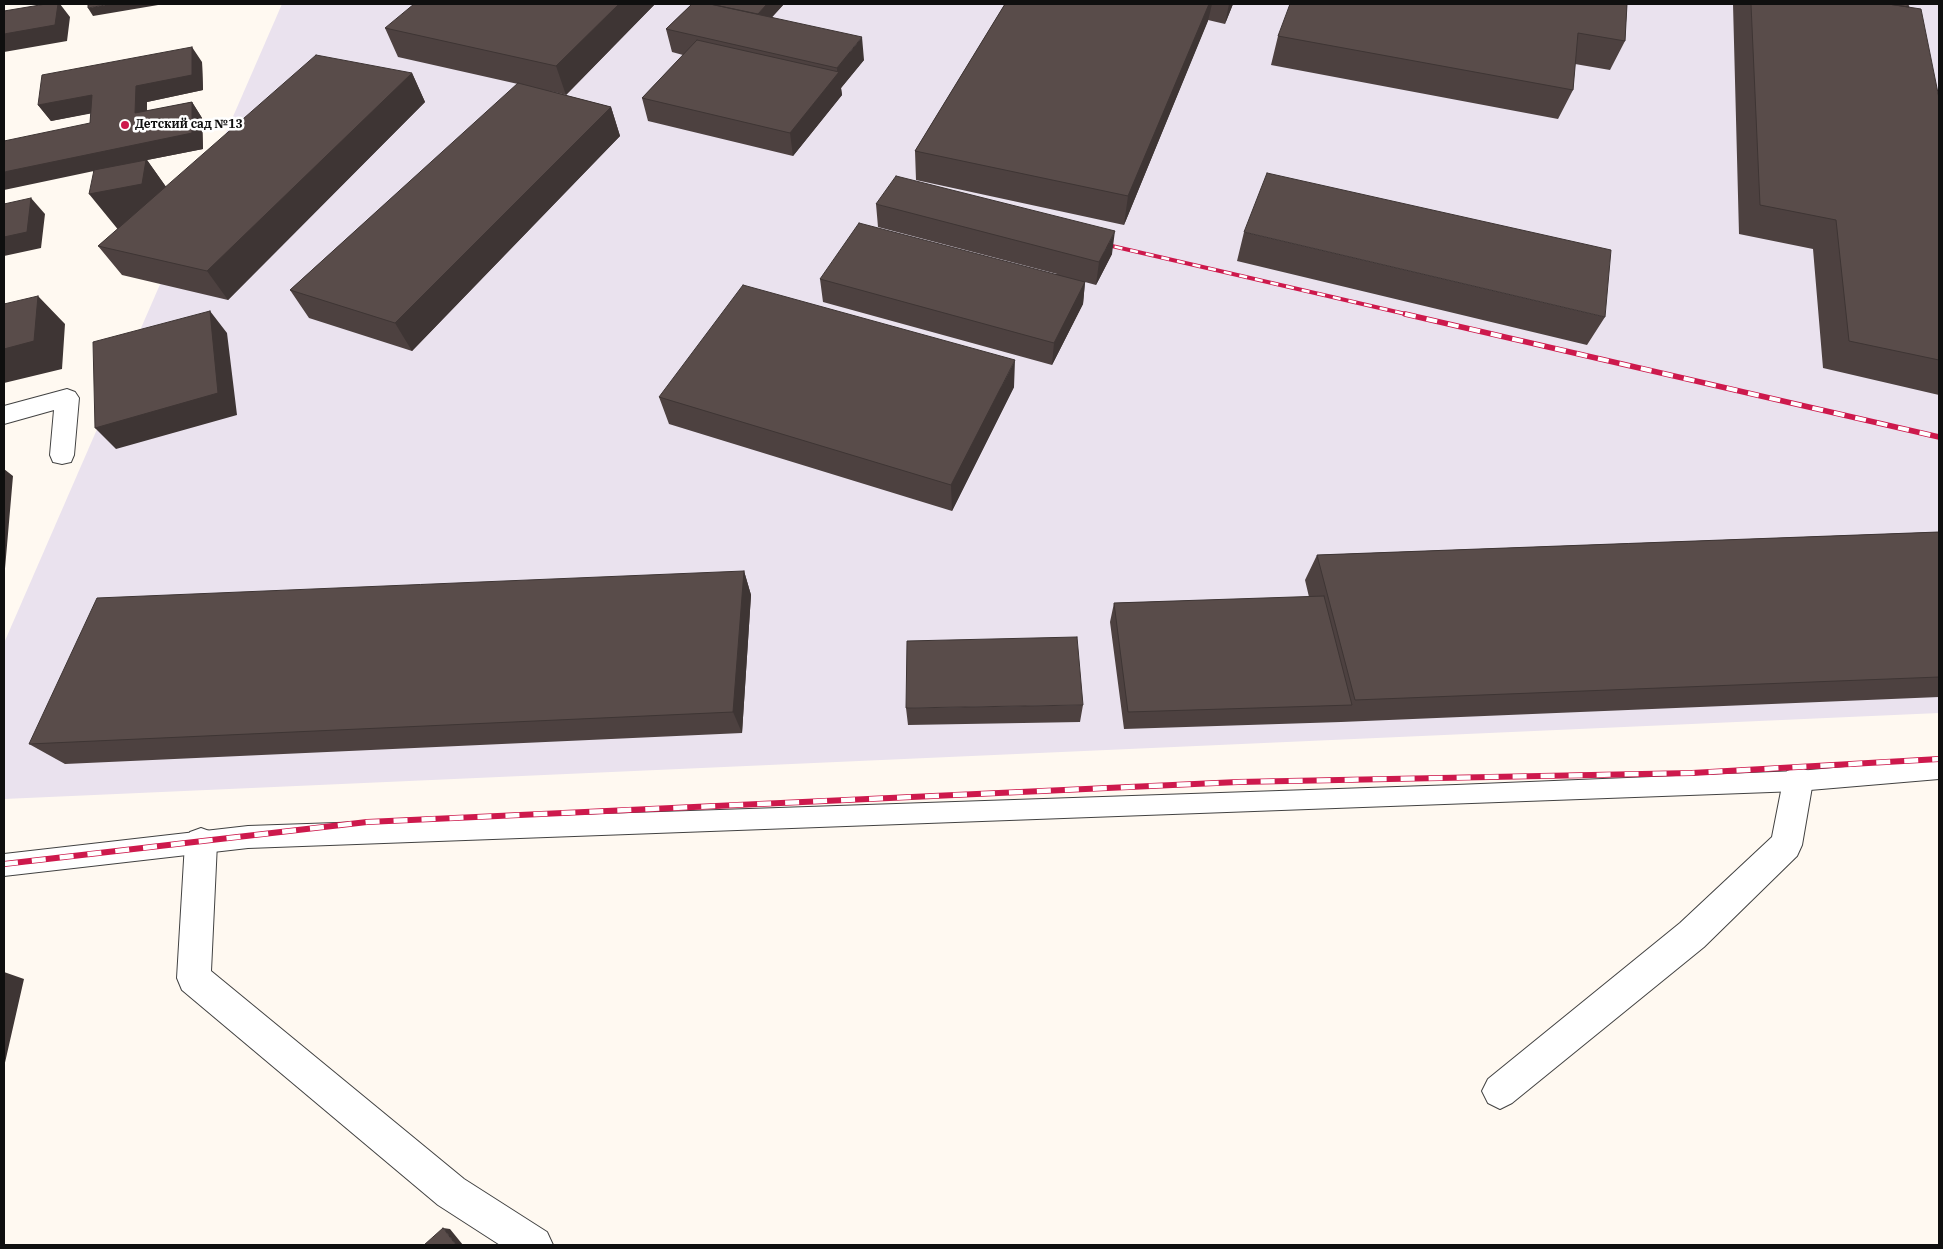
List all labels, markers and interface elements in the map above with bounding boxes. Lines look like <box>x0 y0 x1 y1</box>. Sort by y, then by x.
place label: Детский сад №13 <box>135 118 243 132</box>
marker: Детский сад №13 <box>119 119 131 131</box>

